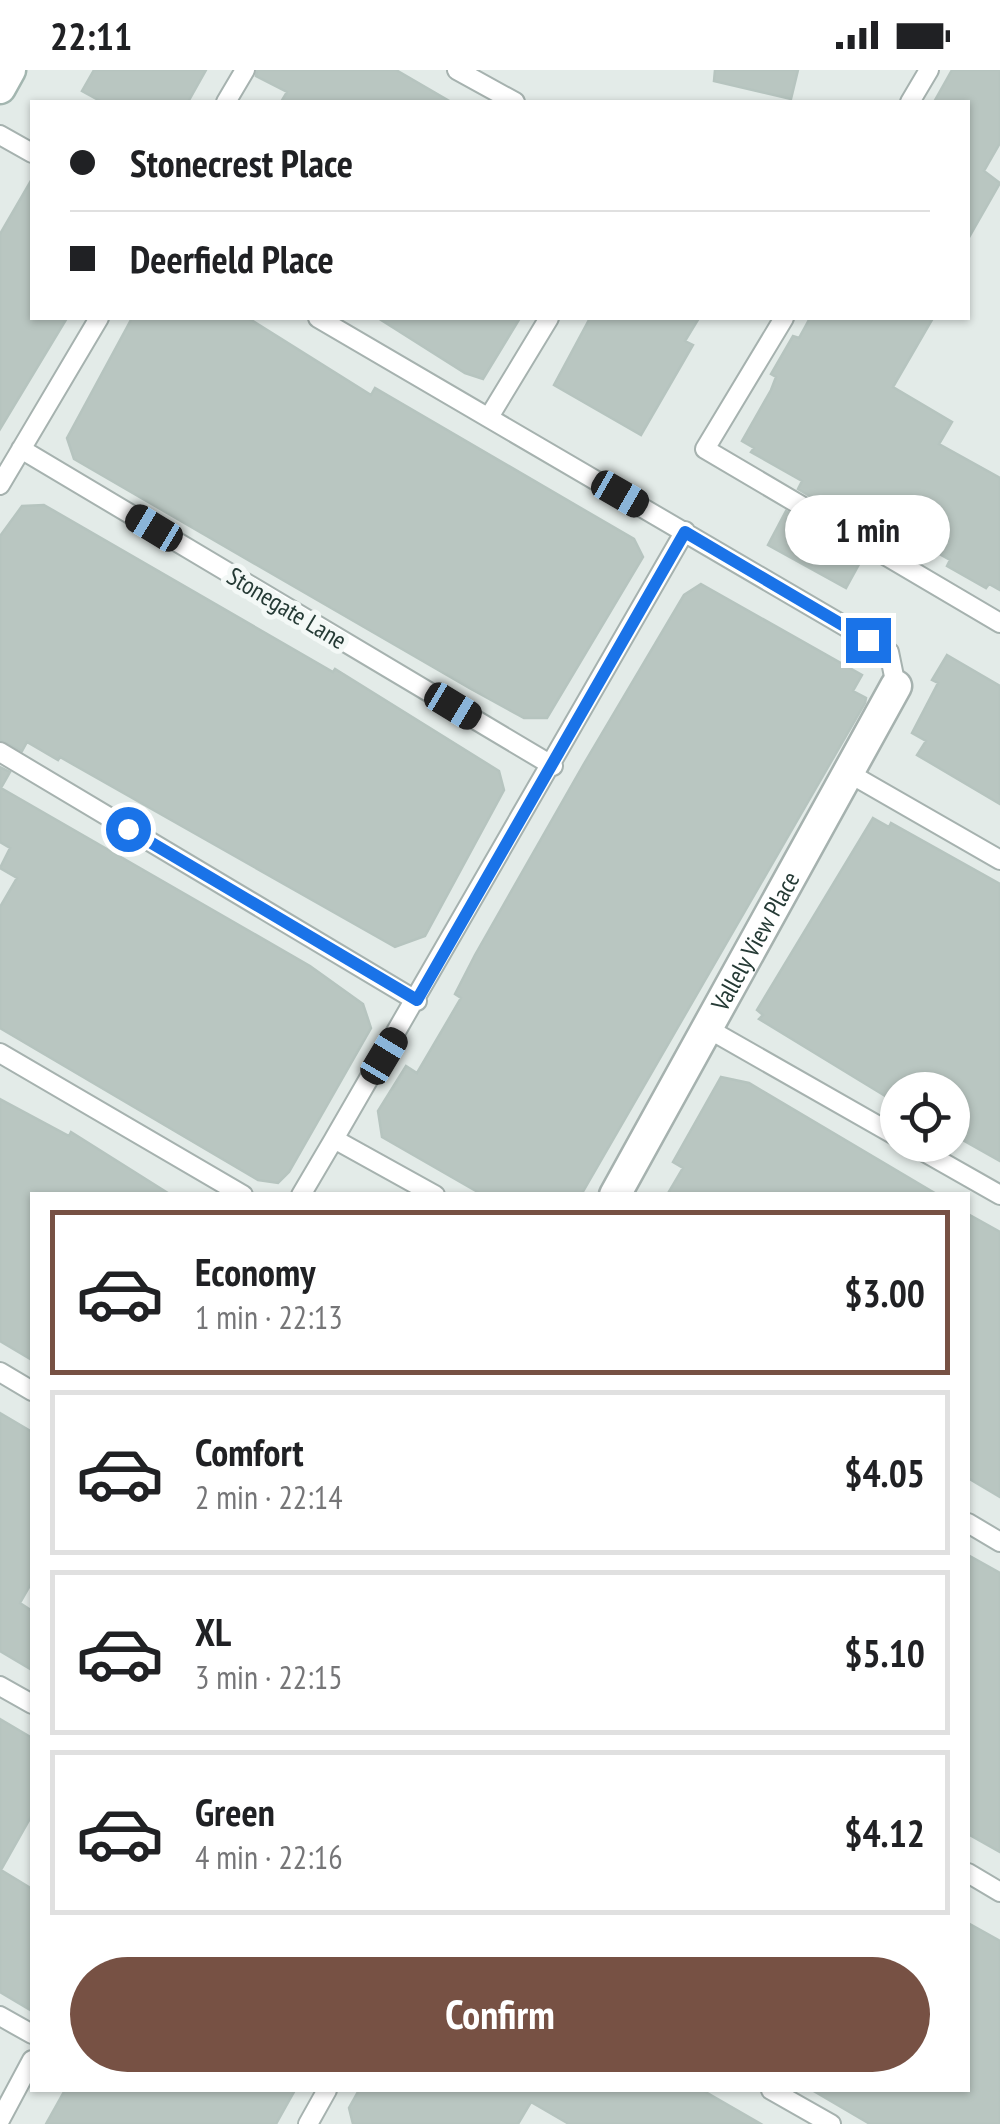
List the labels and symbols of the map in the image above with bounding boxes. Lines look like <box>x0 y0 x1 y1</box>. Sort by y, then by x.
car <box>587 466 653 522</box>
callout: 1 min <box>786 495 950 565</box>
car <box>121 500 187 556</box>
street label: Stonegate Lane <box>221 560 353 656</box>
route end <box>846 618 891 663</box>
car <box>420 678 486 734</box>
route start <box>106 807 151 852</box>
street label: Vallely View Place <box>703 866 806 1017</box>
car <box>356 1023 412 1089</box>

